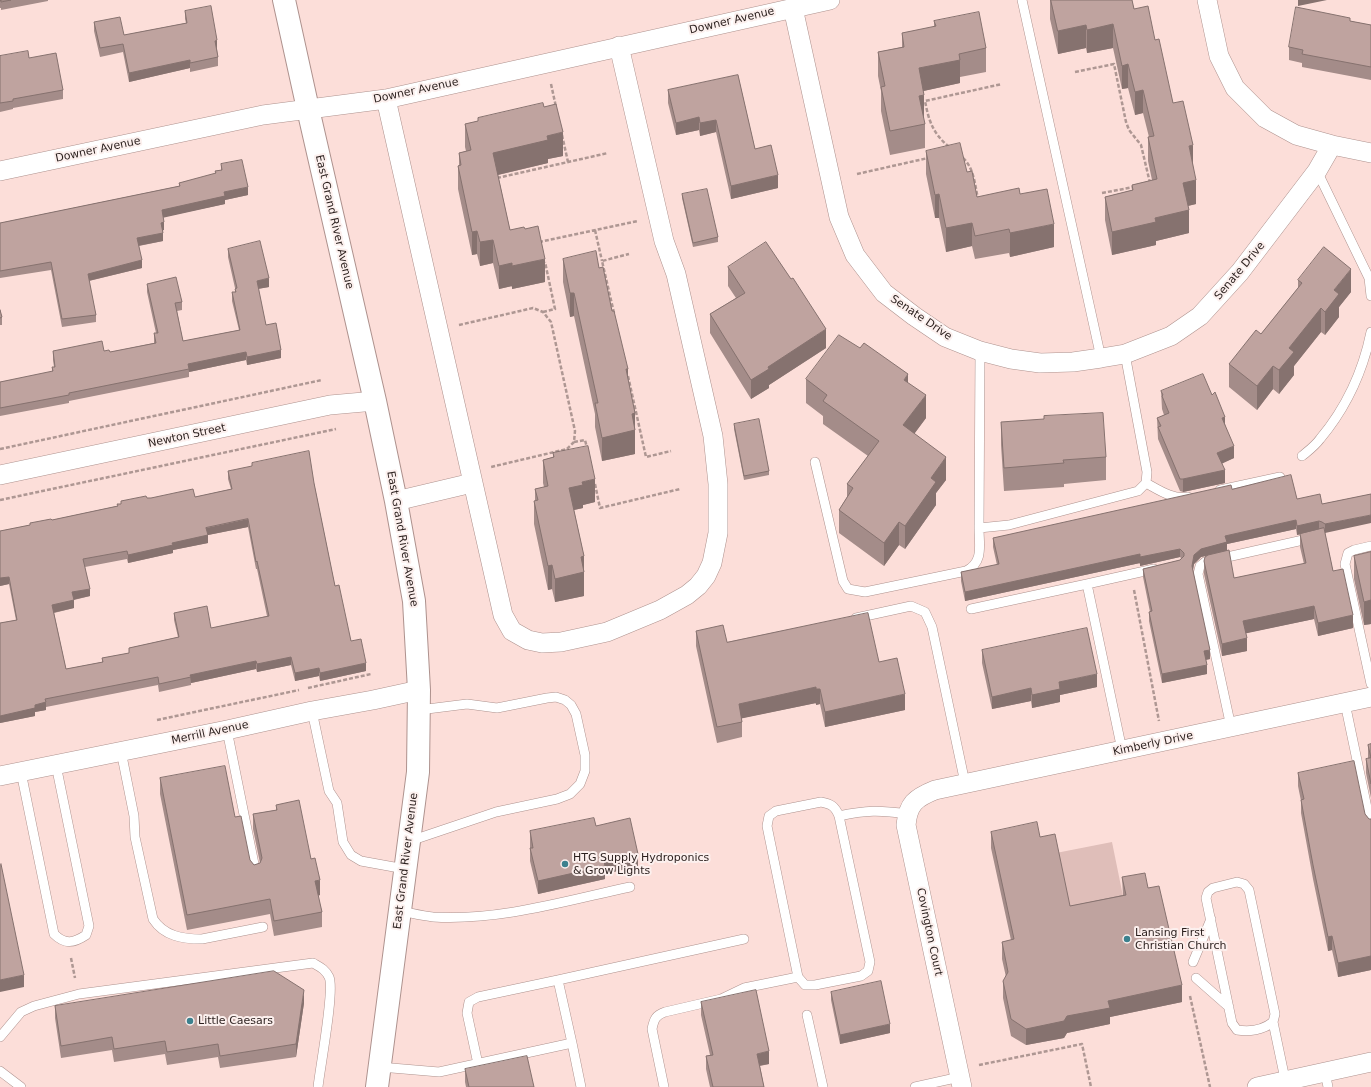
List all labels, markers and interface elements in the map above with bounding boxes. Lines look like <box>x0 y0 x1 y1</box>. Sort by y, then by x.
street label: Downer Avenue <box>688 5 776 37</box>
street label: Downer Avenue <box>372 76 460 106</box>
street label: Downer Avenue <box>54 135 142 165</box>
street label: East Grand River Avenue <box>312 154 356 290</box>
street label: Senate Drive <box>1212 239 1268 303</box>
street label: Senate Drive <box>888 293 954 343</box>
street label: Newton Street <box>147 421 227 451</box>
street label: East Grand River Avenue <box>384 470 420 608</box>
street label: Merrill Avenue <box>170 718 250 748</box>
street label: Kimberly Drive <box>1112 729 1194 759</box>
street label: East Grand River Avenue <box>391 792 421 930</box>
place label: HTG Supply Hydroponics & Grow Lights <box>573 851 709 877</box>
marker: HTG Supply Hydroponics & Grow Lights <box>560 859 570 869</box>
street label: Covington Court <box>913 887 945 977</box>
place label: Lansing First Christian Church <box>1135 926 1226 952</box>
marker: Lansing First Christian Church <box>1122 934 1132 944</box>
place label: Little Caesars <box>198 1014 273 1028</box>
marker: Little Caesars <box>185 1016 195 1026</box>

